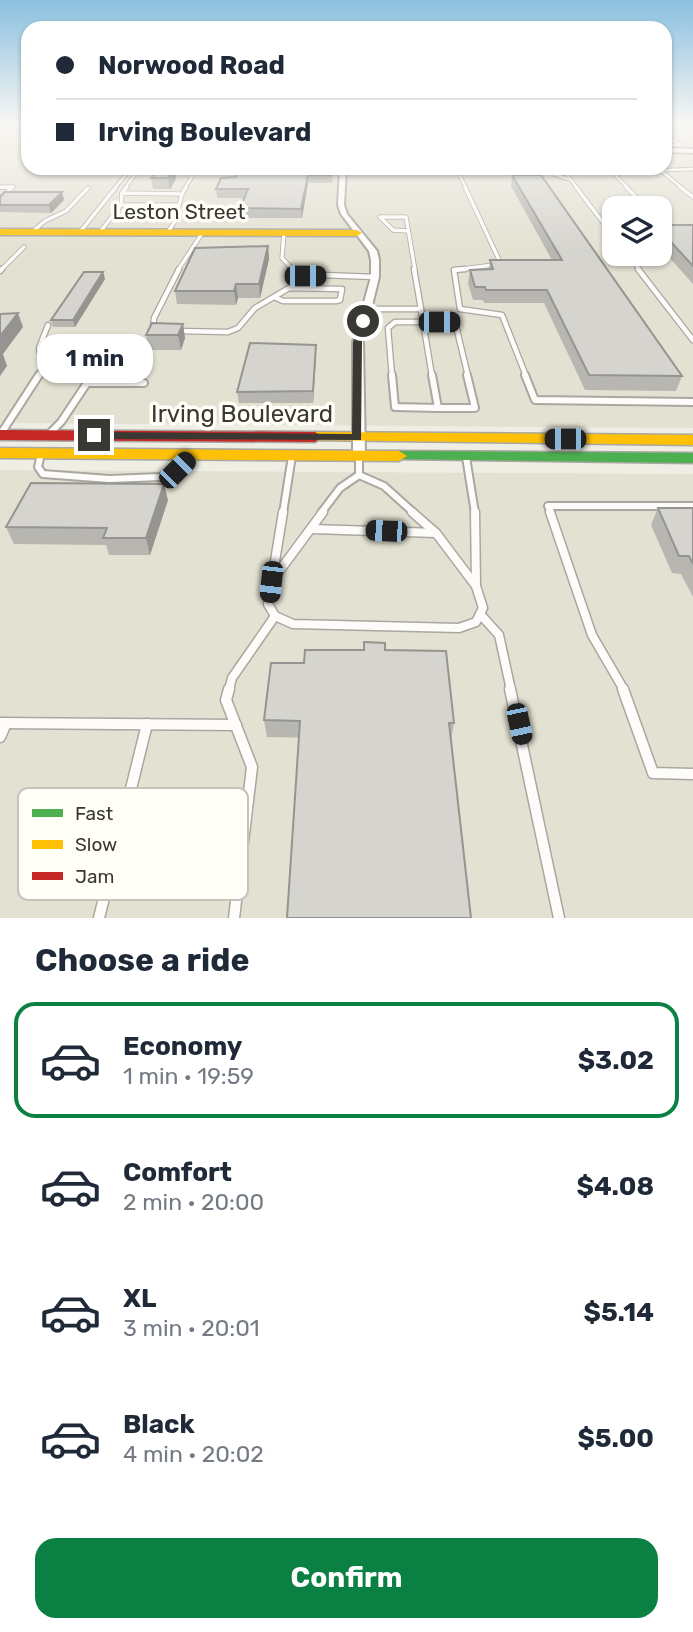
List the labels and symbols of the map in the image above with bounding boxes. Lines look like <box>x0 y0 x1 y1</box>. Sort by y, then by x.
street label: Leston Street <box>113 199 245 224</box>
car <box>285 266 327 287</box>
route start <box>347 305 379 337</box>
car <box>419 312 461 333</box>
callout: 1 min <box>36 334 152 382</box>
street label: Irving Boulevard <box>151 400 333 428</box>
route end <box>78 419 110 451</box>
car <box>545 429 587 450</box>
car <box>155 448 200 492</box>
car <box>365 520 408 542</box>
car <box>259 560 284 604</box>
car <box>505 701 534 747</box>
legend <box>18 788 248 900</box>
text: Fast <box>75 802 114 825</box>
text: Slow <box>75 833 117 856</box>
text: Jam <box>75 865 114 888</box>

